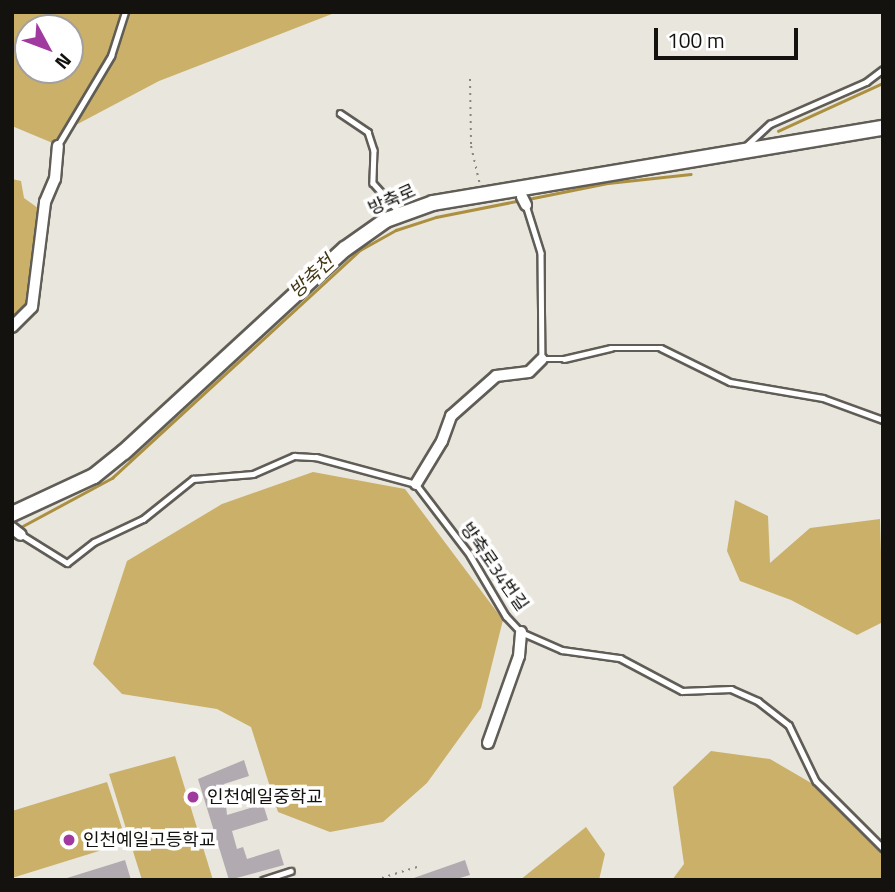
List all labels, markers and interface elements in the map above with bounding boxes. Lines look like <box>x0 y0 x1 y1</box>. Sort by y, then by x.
north arrow <box>14 14 84 84</box>
scale bar <box>657 14 800 58</box>
text: 100 m <box>667 24 724 56</box>
text: N <box>48 47 79 76</box>
street label: 방축로 <box>365 180 419 220</box>
water label: 방축천 <box>284 250 338 302</box>
street label: 방축로34번길 <box>456 519 532 615</box>
place label: 인천예일중학교 <box>207 786 323 808</box>
marker: 인천예일중학교 <box>185 789 201 805</box>
place label: 인천예일고등학교 <box>83 829 215 851</box>
marker: 인천예일고등학교 <box>61 832 77 848</box>

